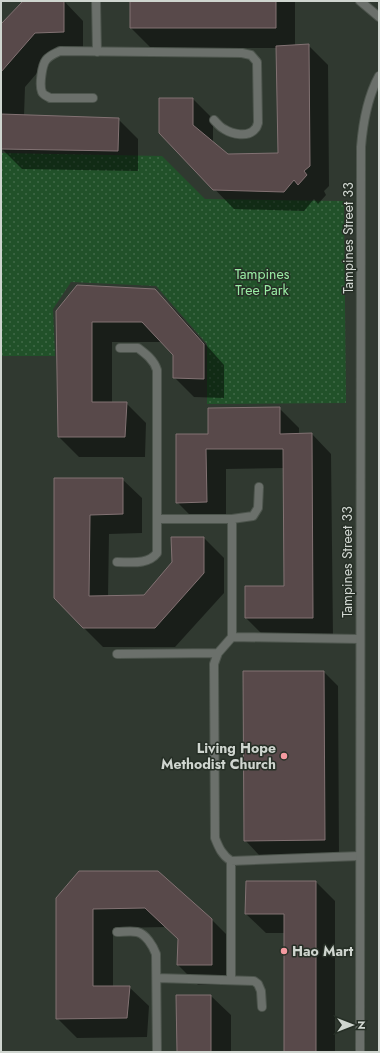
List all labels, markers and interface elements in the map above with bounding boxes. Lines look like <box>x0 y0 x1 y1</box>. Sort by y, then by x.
street label: Tampines Street 33 <box>338 182 358 294</box>
park label: Tampines Tree Park <box>235 264 290 300</box>
street label: Tampines Street 33 <box>337 506 357 618</box>
place label: Living Hope Methodist Church <box>161 738 276 774</box>
marker: Living Hope Methodist Church <box>279 751 289 761</box>
place label: Hao Mart <box>292 941 354 961</box>
marker: Hao Mart <box>279 946 289 956</box>
north arrow <box>332 1005 372 1045</box>
text: N <box>354 1021 370 1029</box>

